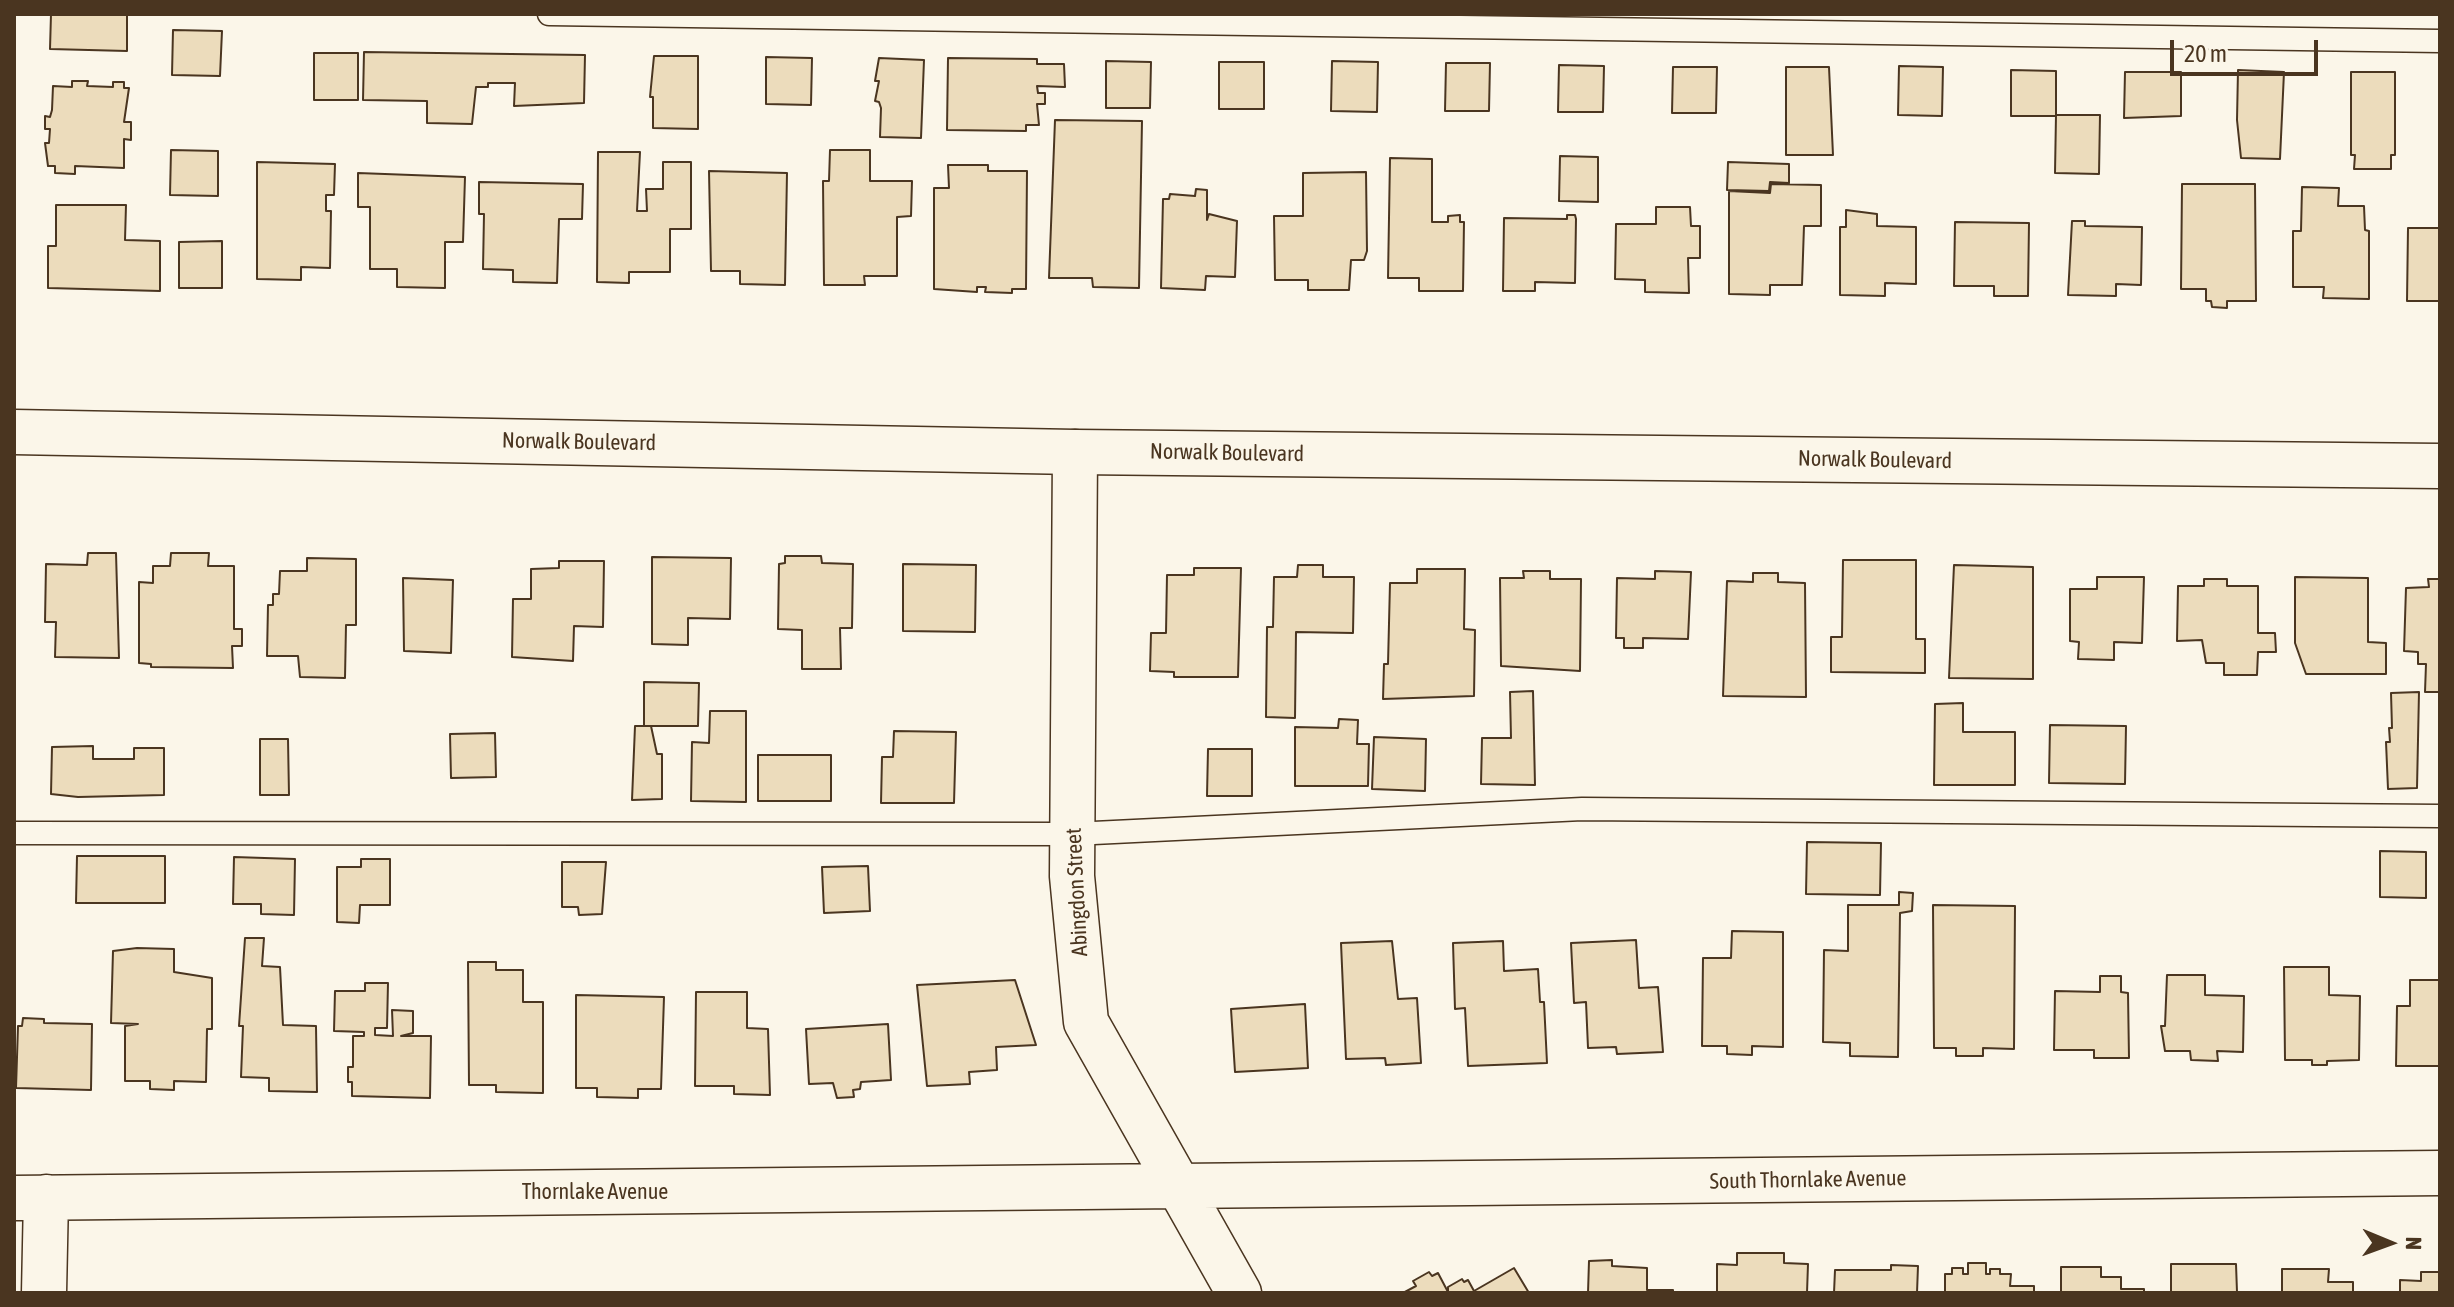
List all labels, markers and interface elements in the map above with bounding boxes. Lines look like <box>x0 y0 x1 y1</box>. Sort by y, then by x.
scale bar <box>2174 24 2322 74</box>
text: 20 m <box>2184 40 2227 67</box>
street label: Norwalk Boulevard <box>502 427 656 457</box>
street label: Norwalk Boulevard <box>1150 438 1304 468</box>
street label: Norwalk Boulevard <box>1798 445 1952 475</box>
street label: Abingdon Street <box>1060 827 1094 957</box>
street label: South Thornlake Avenue <box>1709 1165 1907 1195</box>
street label: Thornlake Avenue <box>522 1179 668 1205</box>
north arrow <box>2350 1203 2430 1283</box>
text: N <box>2401 1237 2427 1250</box>

